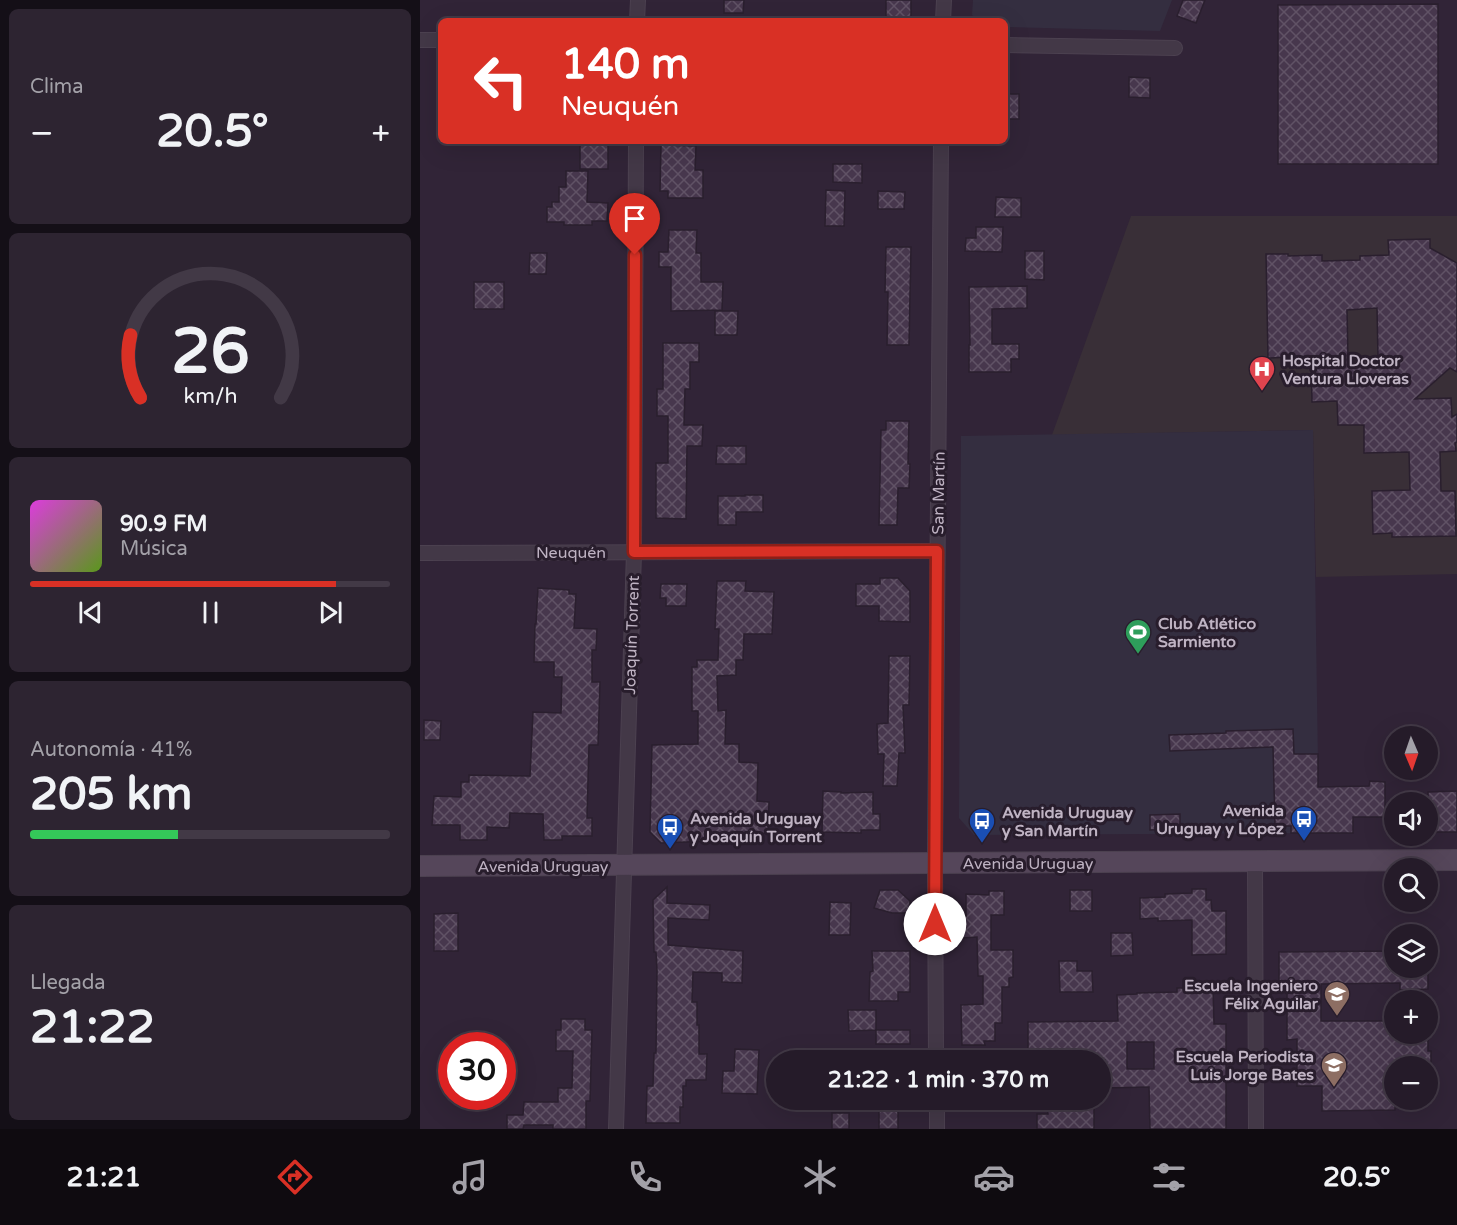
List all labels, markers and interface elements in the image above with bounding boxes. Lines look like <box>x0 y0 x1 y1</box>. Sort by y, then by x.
text: 140 m <box>561 39 690 90</box>
icon: left <box>462 42 540 120</box>
text: Clima <box>30 75 83 99</box>
text: Neuquén <box>561 90 679 123</box>
text: 20.5° <box>156 105 269 159</box>
text: − <box>30 114 54 153</box>
text: + <box>371 114 390 153</box>
pin <box>609 193 660 255</box>
icon: arrive <box>618 202 651 235</box>
text: 26 <box>171 315 249 390</box>
place label: Hospital Doctor Ventura Lloveras <box>1282 351 1409 389</box>
hospital icon: Hospital Doctor Ventura Lloveras <box>1247 354 1277 392</box>
text: km/h <box>183 383 237 409</box>
street label: San Martín <box>928 451 950 535</box>
text: 90.9 FM <box>120 511 208 537</box>
text: Música <box>120 537 188 561</box>
street label: Neuquén <box>536 543 606 563</box>
street label: Joaquín Torrent <box>620 575 644 695</box>
icon: previous <box>74 596 107 629</box>
icon: pause <box>194 596 227 629</box>
icon: next <box>314 596 347 629</box>
place label: Club Atlético Sarmiento <box>1158 614 1256 652</box>
sports icon: Club Atlético Sarmiento <box>1123 617 1153 655</box>
north arrow <box>1384 726 1438 780</box>
map controls <box>1384 726 1438 1110</box>
text: Autonomía · 41% <box>30 738 192 762</box>
text: 205 km <box>30 768 192 822</box>
button: sound <box>1384 792 1438 846</box>
place label: Avenida Uruguay y López <box>1156 801 1284 839</box>
place label: Avenida Uruguay y San Martín <box>1002 803 1133 841</box>
bus stop icon: Avenida Uruguay y López <box>1289 804 1319 842</box>
bus stop icon: Avenida Uruguay y San Martín <box>967 806 997 844</box>
place label: Avenida Uruguay y Joaquín Torrent <box>690 809 823 847</box>
bus stop icon: Avenida Uruguay y Joaquín Torrent <box>655 812 685 850</box>
street label: Avenida Uruguay <box>963 854 1094 874</box>
street label: Avenida Uruguay <box>478 857 609 877</box>
button: search <box>1384 858 1438 912</box>
position arrow <box>903 892 967 956</box>
button: layers <box>1384 924 1438 978</box>
text: Llegada <box>30 971 106 995</box>
place label: Escuela Ingeniero Félix Aguilar <box>1184 976 1319 1014</box>
school or university icon: Escuela Ingeniero Félix Aguilar <box>1322 979 1352 1017</box>
button: + <box>1384 990 1438 1044</box>
text: 21:22 <box>30 1001 155 1055</box>
speed limit sign: 30 <box>438 1032 516 1110</box>
place label: Escuela Periodista Luis Jorge Bates <box>1176 1047 1314 1085</box>
school or university icon: Escuela Periodista Luis Jorge Bates <box>1319 1050 1349 1088</box>
button: − <box>1384 1056 1438 1110</box>
text: 21:22 · 1 min · 370 m <box>828 1067 1049 1093</box>
icon: directions <box>274 1156 316 1198</box>
icon: music <box>449 1156 491 1198</box>
icon: phone <box>624 1156 666 1198</box>
icon: climate <box>799 1156 841 1198</box>
icon: car <box>973 1156 1015 1198</box>
icon: filters <box>1148 1156 1190 1198</box>
text: 21:21 <box>66 1161 141 1194</box>
text: 20.5° <box>1323 1161 1391 1194</box>

